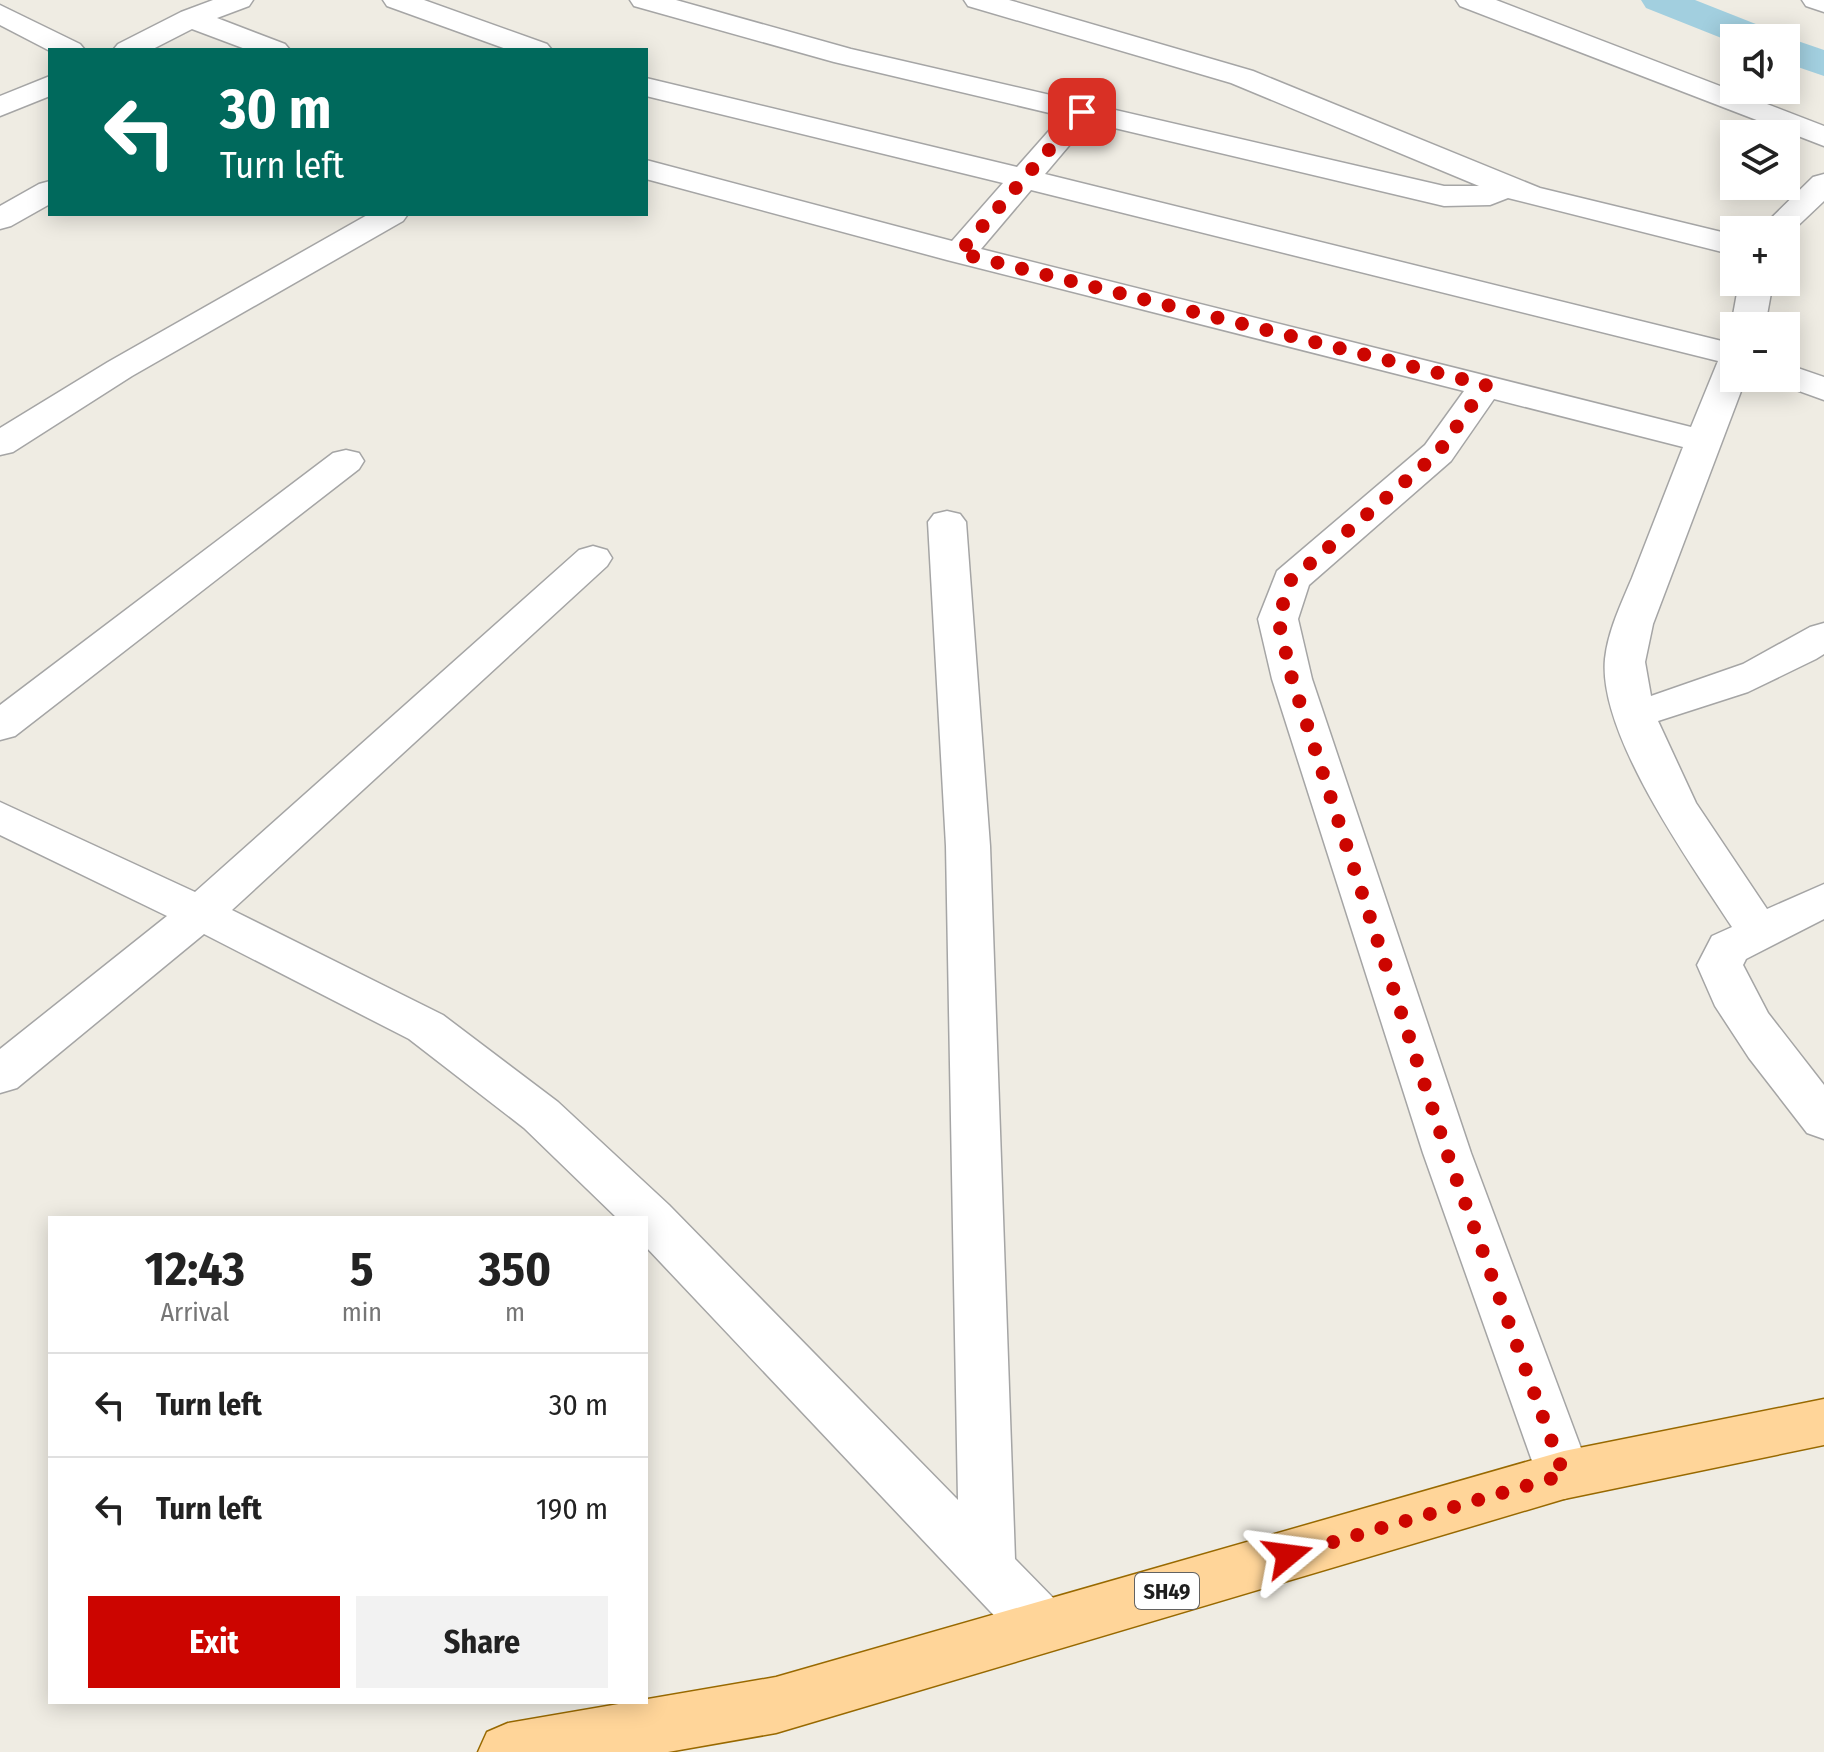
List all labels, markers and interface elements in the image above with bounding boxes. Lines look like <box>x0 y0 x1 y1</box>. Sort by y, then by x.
map controls <box>1720 24 1800 392</box>
button: sound <box>1720 24 1800 104</box>
text: 30 m <box>220 76 331 143</box>
pin <box>1048 78 1116 146</box>
icon: left <box>88 80 192 184</box>
icon: arrive <box>1060 90 1104 134</box>
button: layers <box>1720 120 1800 200</box>
text: Turn left <box>220 144 344 188</box>
button: + <box>1720 216 1800 296</box>
button: − <box>1720 312 1800 392</box>
text: 12:43 <box>145 1240 245 1298</box>
text: 5 <box>350 1240 374 1298</box>
text: 350 <box>479 1240 551 1298</box>
text: Arrival <box>160 1297 229 1328</box>
text: min <box>342 1297 382 1328</box>
text: m <box>505 1297 525 1328</box>
icon: left <box>88 1383 132 1427</box>
text: Turn left <box>156 1387 262 1423</box>
text: 30 m <box>549 1387 608 1423</box>
icon: left <box>88 1487 132 1531</box>
text: Turn left <box>156 1491 262 1527</box>
text: 190 m <box>536 1491 608 1527</box>
position arrow <box>1246 1513 1330 1597</box>
road number: SH49 <box>1135 1573 1199 1609</box>
button: Exit <box>88 1596 340 1688</box>
button: Share <box>356 1596 608 1688</box>

